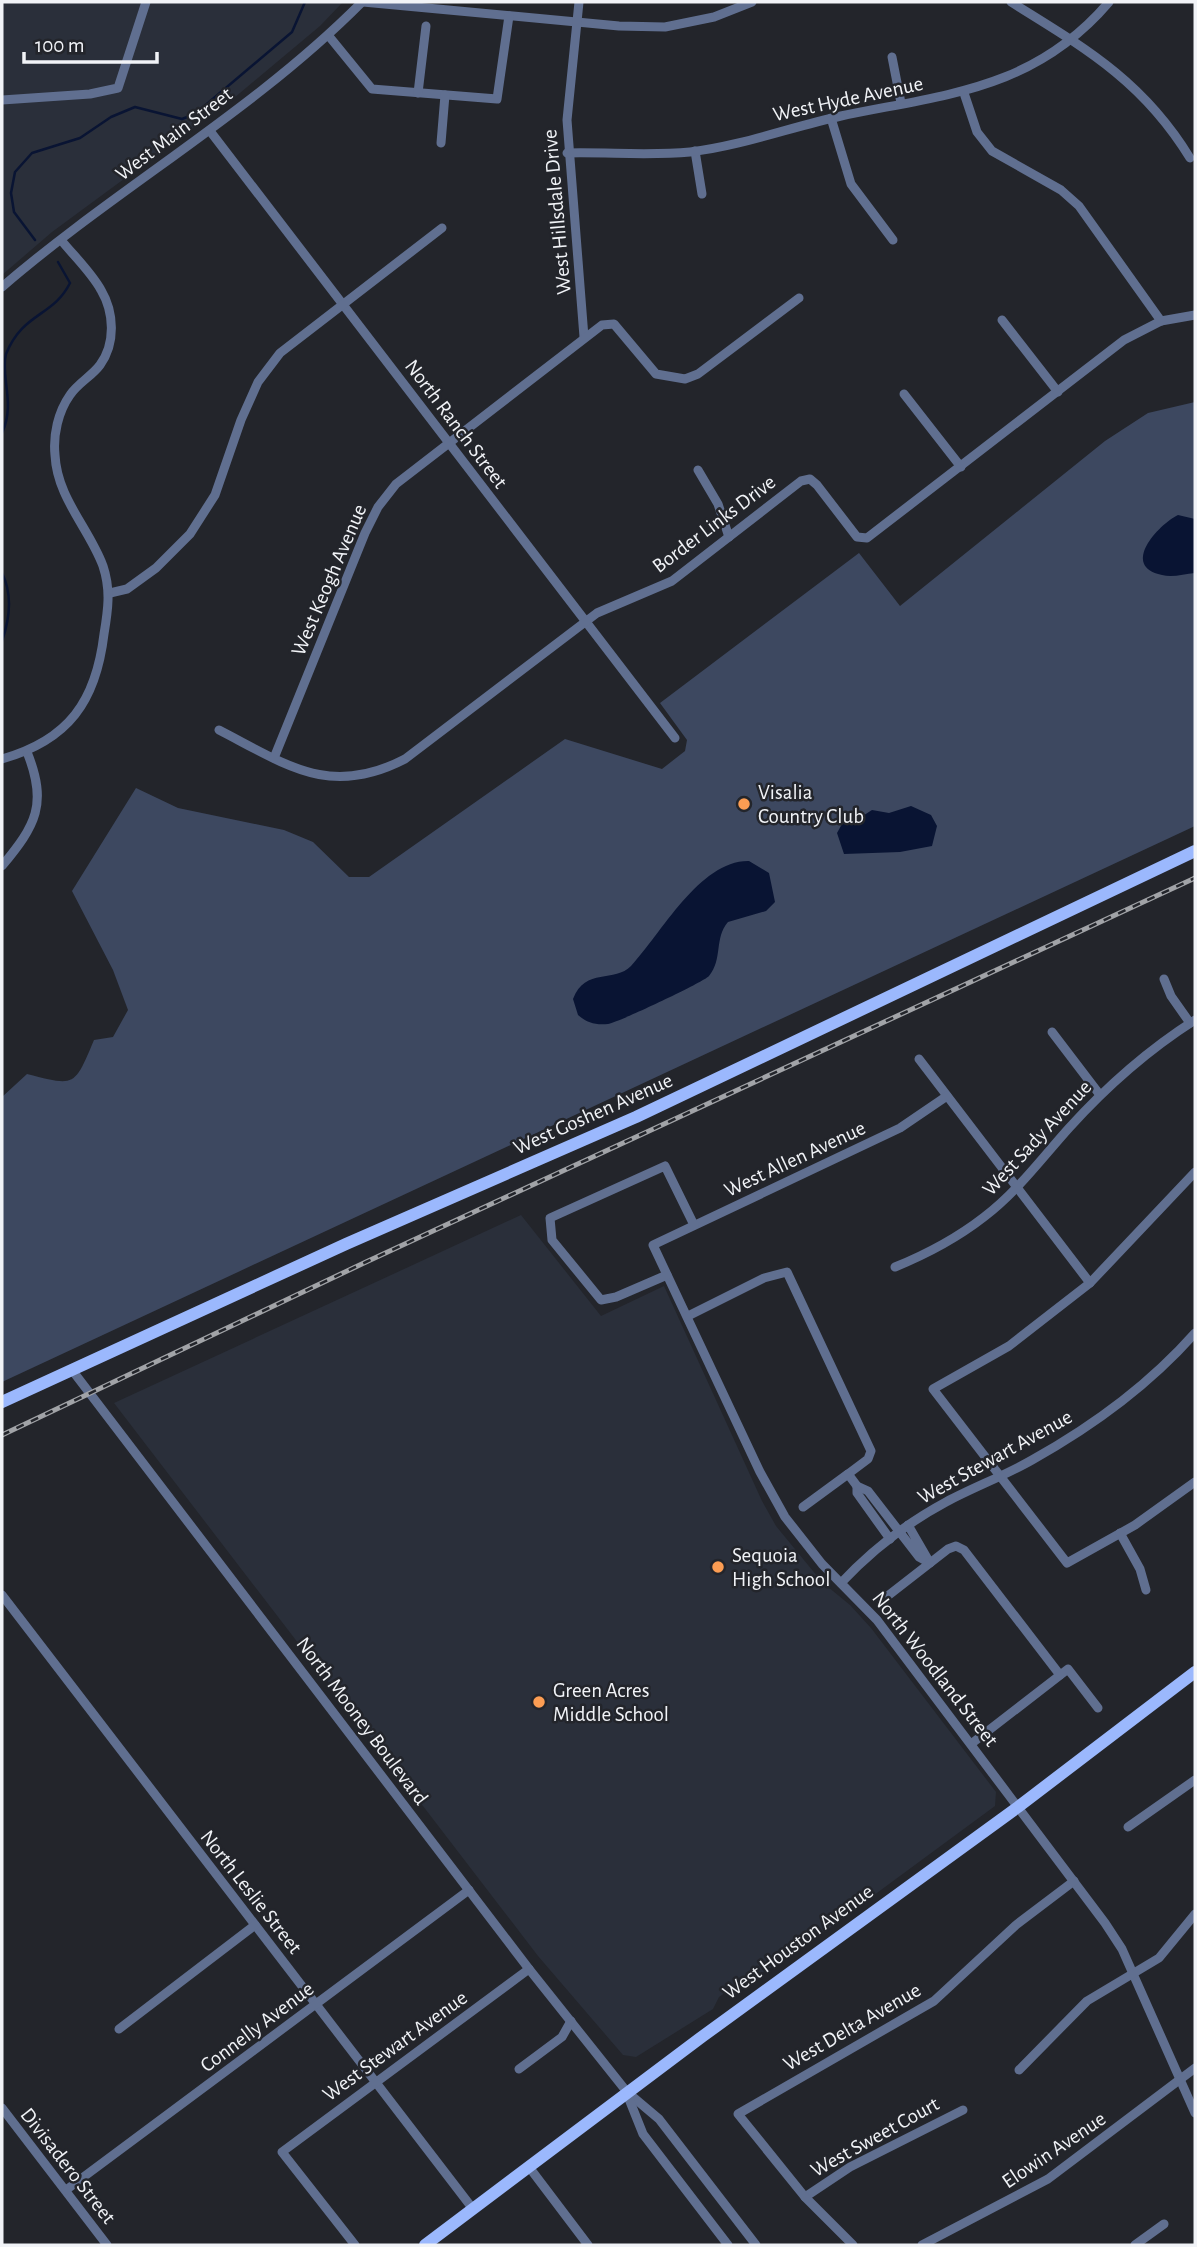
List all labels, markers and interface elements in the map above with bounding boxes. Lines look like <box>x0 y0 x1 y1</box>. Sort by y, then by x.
scale bar <box>24 21 158 65</box>
text: 100 m <box>35 35 85 56</box>
street label: West Hyde Avenue <box>771 73 925 125</box>
street label: West Main Street <box>112 83 237 185</box>
street label: West Hillsdale Drive <box>539 129 575 295</box>
street label: North Ranch Street <box>401 356 511 493</box>
street label: Border Links Drive <box>649 471 779 577</box>
street label: West Keogh Avenue <box>288 501 370 659</box>
place label: Visalia Country Club <box>758 782 864 827</box>
marker: Visalia Country Club <box>736 796 752 812</box>
street label: West Goshen Avenue <box>510 1069 676 1159</box>
street label: West Sady Avenue <box>978 1076 1096 1200</box>
street label: West Allen Avenue <box>721 1117 869 1201</box>
street label: West Stewart Avenue <box>914 1406 1076 1508</box>
place label: Sequoia High School <box>732 1545 830 1590</box>
marker: Sequoia High School <box>710 1559 726 1575</box>
street label: North Woodland Street <box>868 1587 1002 1751</box>
street label: North Mooney Boulevard <box>292 1633 432 1809</box>
place label: Green Acres Middle School <box>553 1680 669 1725</box>
marker: Green Acres Middle School <box>531 1694 547 1710</box>
street label: North Leslie Street <box>196 1826 306 1958</box>
street label: West Houston Avenue <box>719 1881 877 2003</box>
street label: Connelly Avenue <box>196 1978 318 2076</box>
street label: West Delta Avenue <box>780 1979 924 2075</box>
street label: West Stewart Avenue <box>319 1987 471 2105</box>
street label: West Sweet Court <box>807 2093 943 2181</box>
street label: Divisadero Street <box>16 2104 120 2228</box>
street label: Elowin Avenue <box>998 2108 1110 2192</box>

